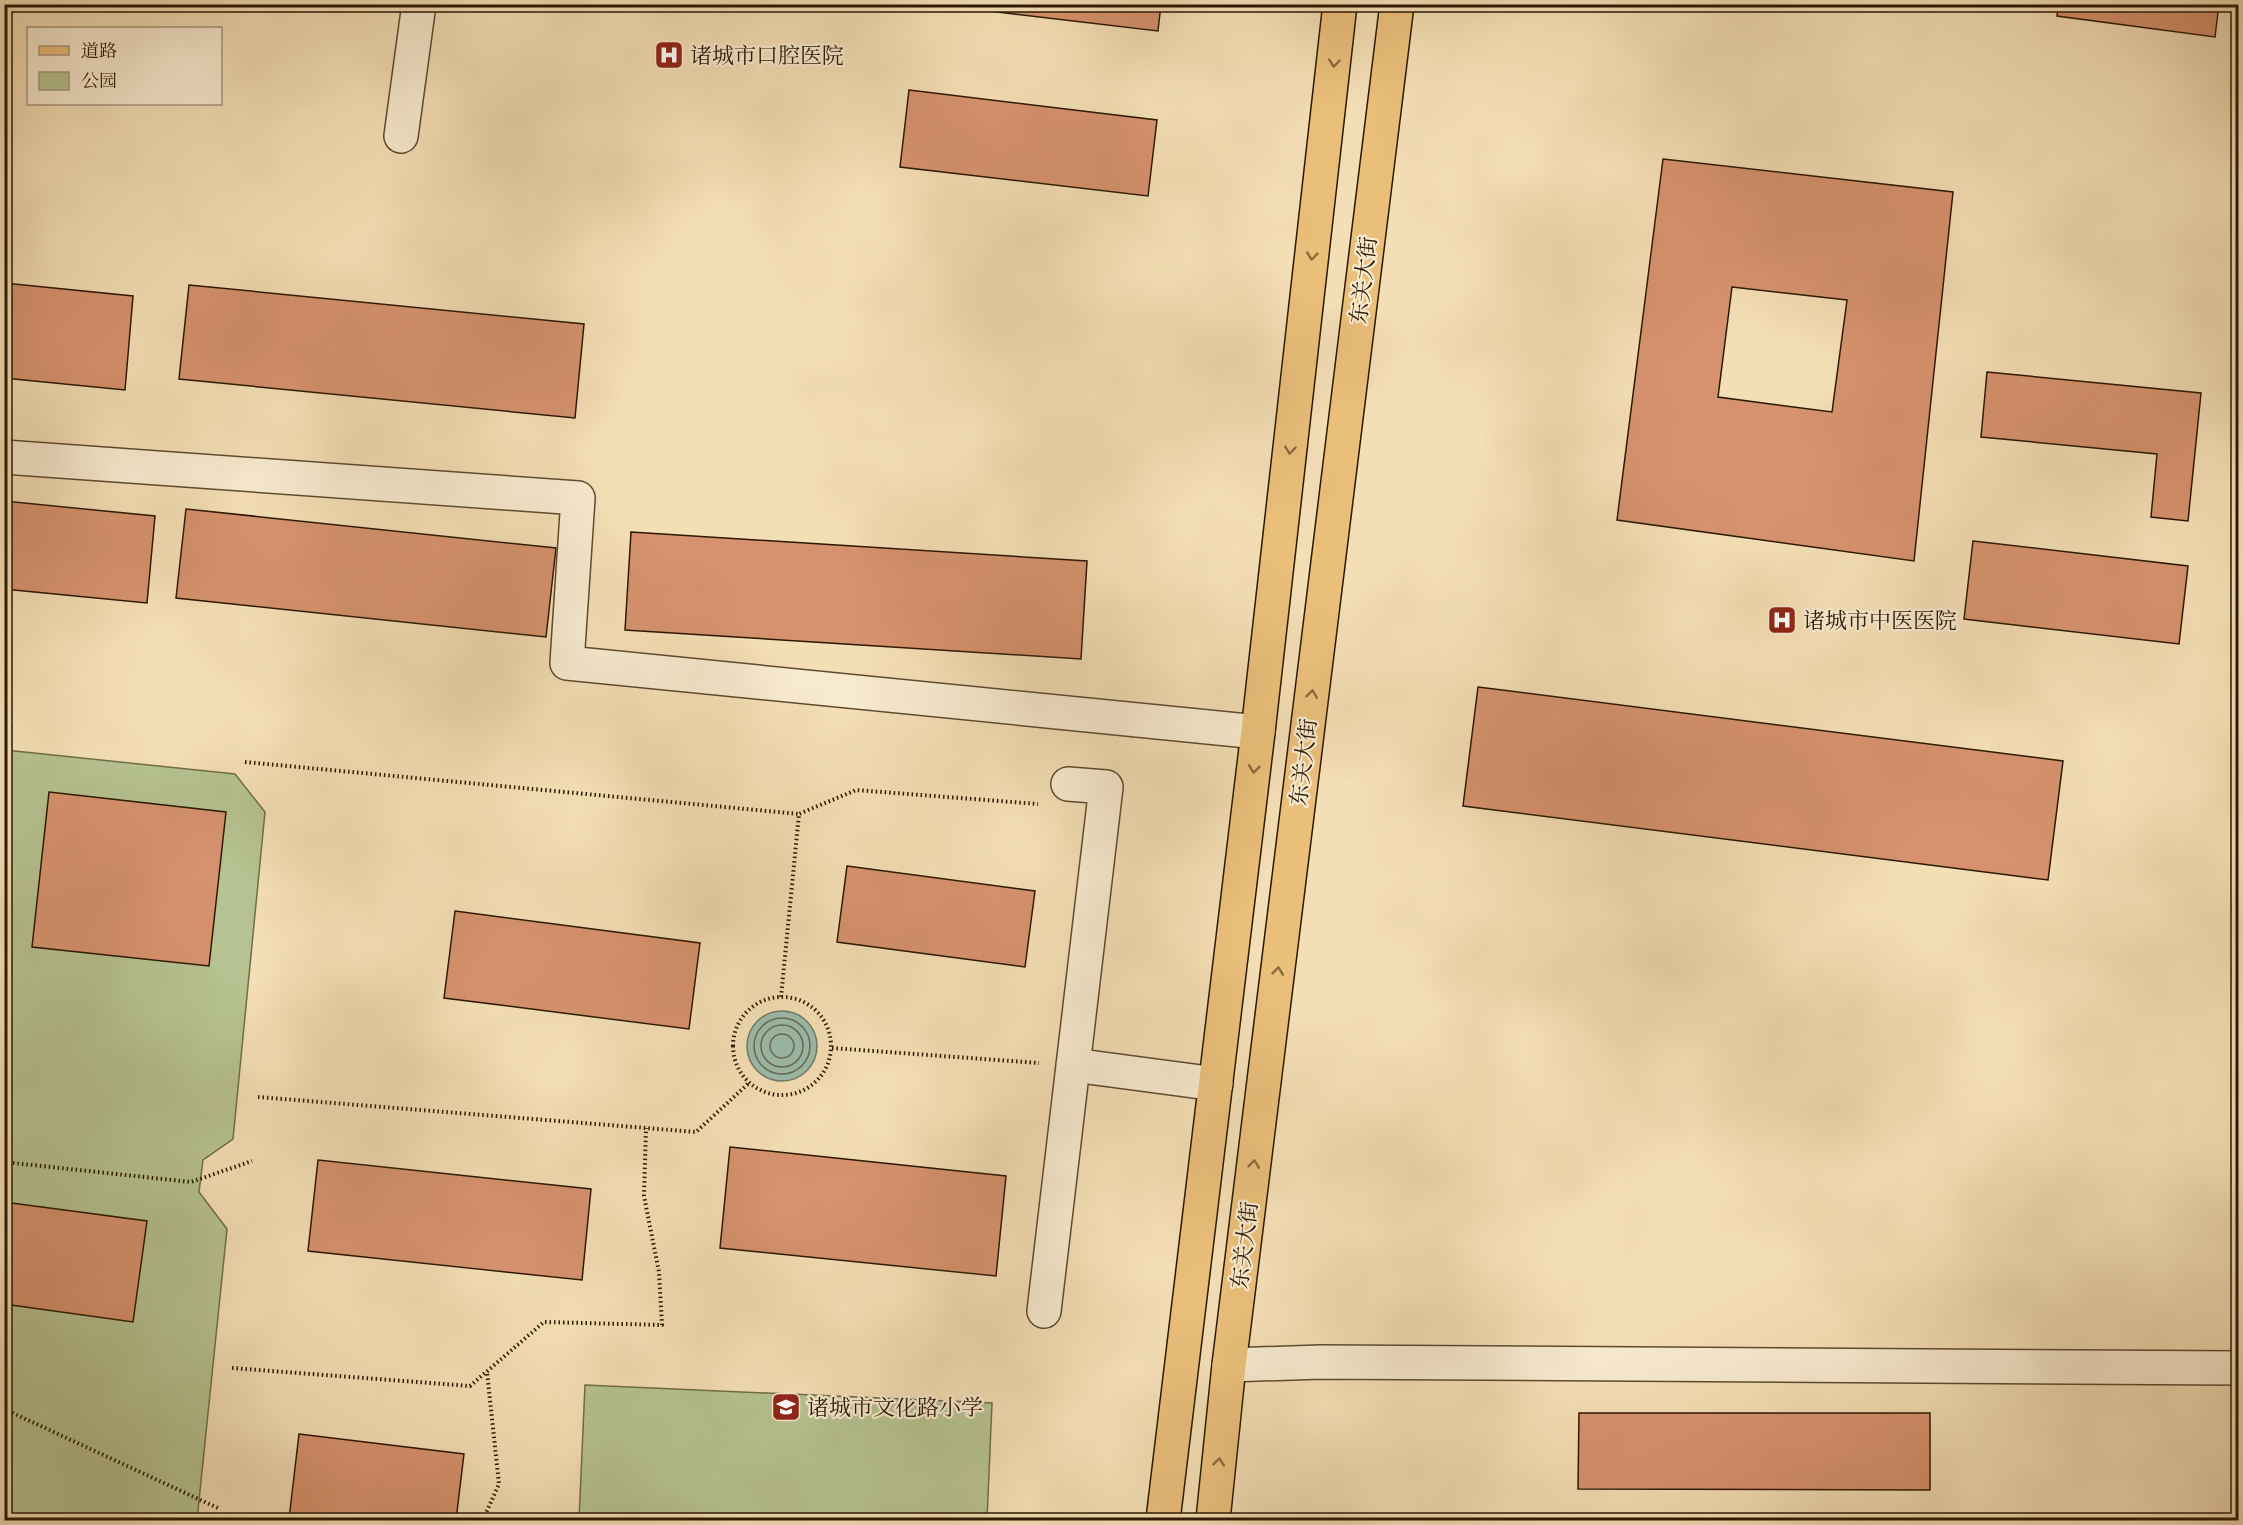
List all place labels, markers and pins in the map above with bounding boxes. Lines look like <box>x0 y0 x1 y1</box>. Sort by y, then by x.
hospital icon: 诸城市口腔医院 <box>653 39 685 71</box>
place label: 诸城市口腔医院 <box>690 42 844 73</box>
hospital icon: 诸城市中医医院 <box>1766 604 1798 636</box>
place label: 诸城市中医医院 <box>1803 607 1957 638</box>
school or university icon: 诸城市文化路小学 <box>770 1391 802 1423</box>
place label: 诸城市文化路小学 <box>807 1394 983 1425</box>

